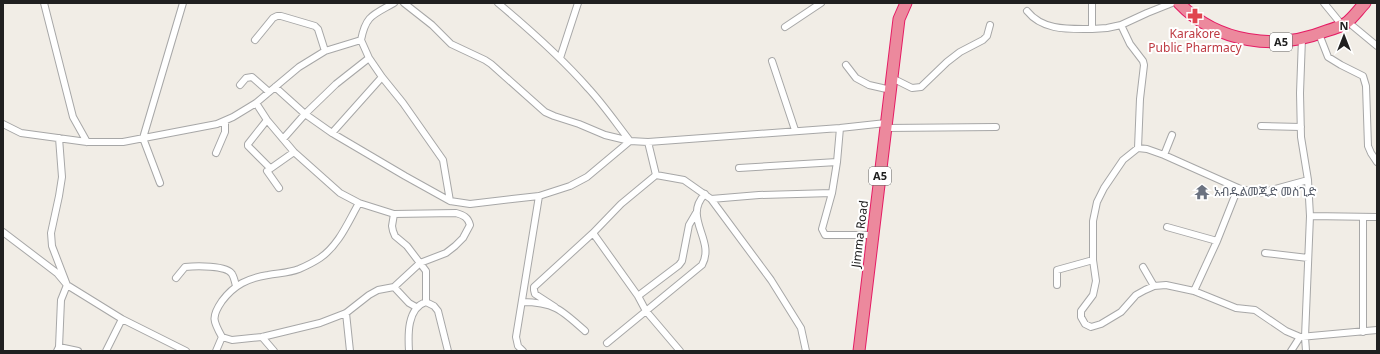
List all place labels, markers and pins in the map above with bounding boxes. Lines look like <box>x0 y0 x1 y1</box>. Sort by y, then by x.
pharmacy icon: Karakore Public Pharmacy <box>1186 7 1204 25</box>
place label: Karakore Public Pharmacy <box>1148 25 1243 56</box>
temple icon: አብዱልመጂድ መስጊድ <box>1193 183 1211 201</box>
place label: አብዱልመጂድ መስጊድ <box>1214 183 1317 200</box>

